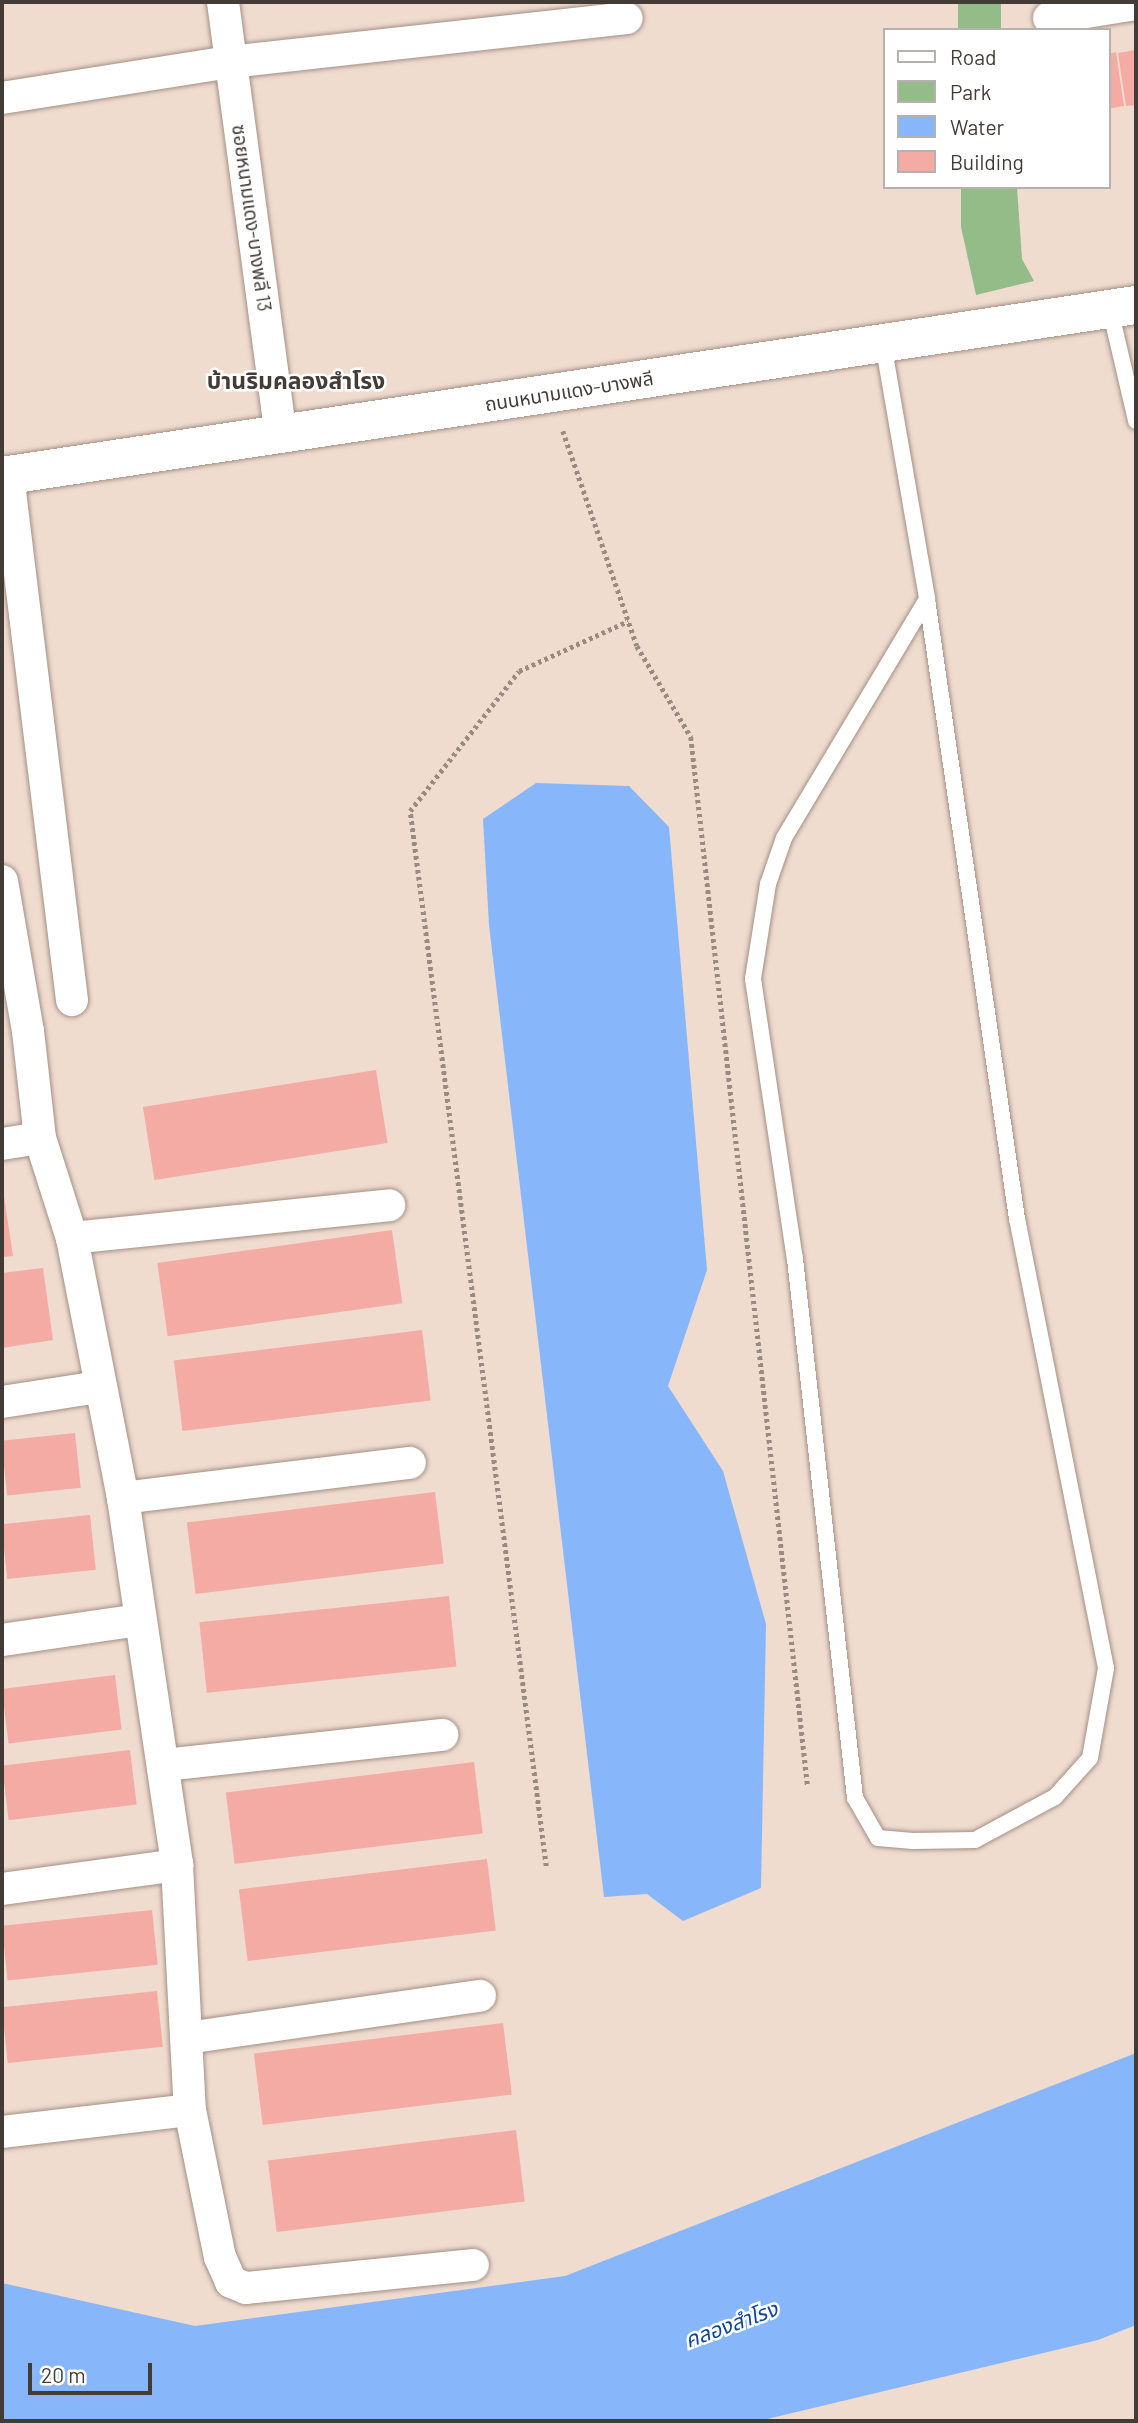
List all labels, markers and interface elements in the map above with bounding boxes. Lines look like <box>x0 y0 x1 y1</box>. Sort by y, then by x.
legend <box>883 28 1110 189</box>
text: Road <box>950 44 996 69</box>
text: Park <box>950 79 991 104</box>
text: Water <box>950 114 1004 139</box>
street label: ซอยหนามแดง-บางพลี 13 <box>228 123 276 313</box>
text: Building <box>950 149 1024 174</box>
district label: บ้านริมคลองสำโรง <box>207 366 385 394</box>
street label: ถนนหนามแดง-บางพลี <box>483 366 655 416</box>
water label: คลองสำโรง <box>681 2296 781 2352</box>
scale bar <box>32 2350 156 2394</box>
text: 20 m <box>41 2362 86 2387</box>

